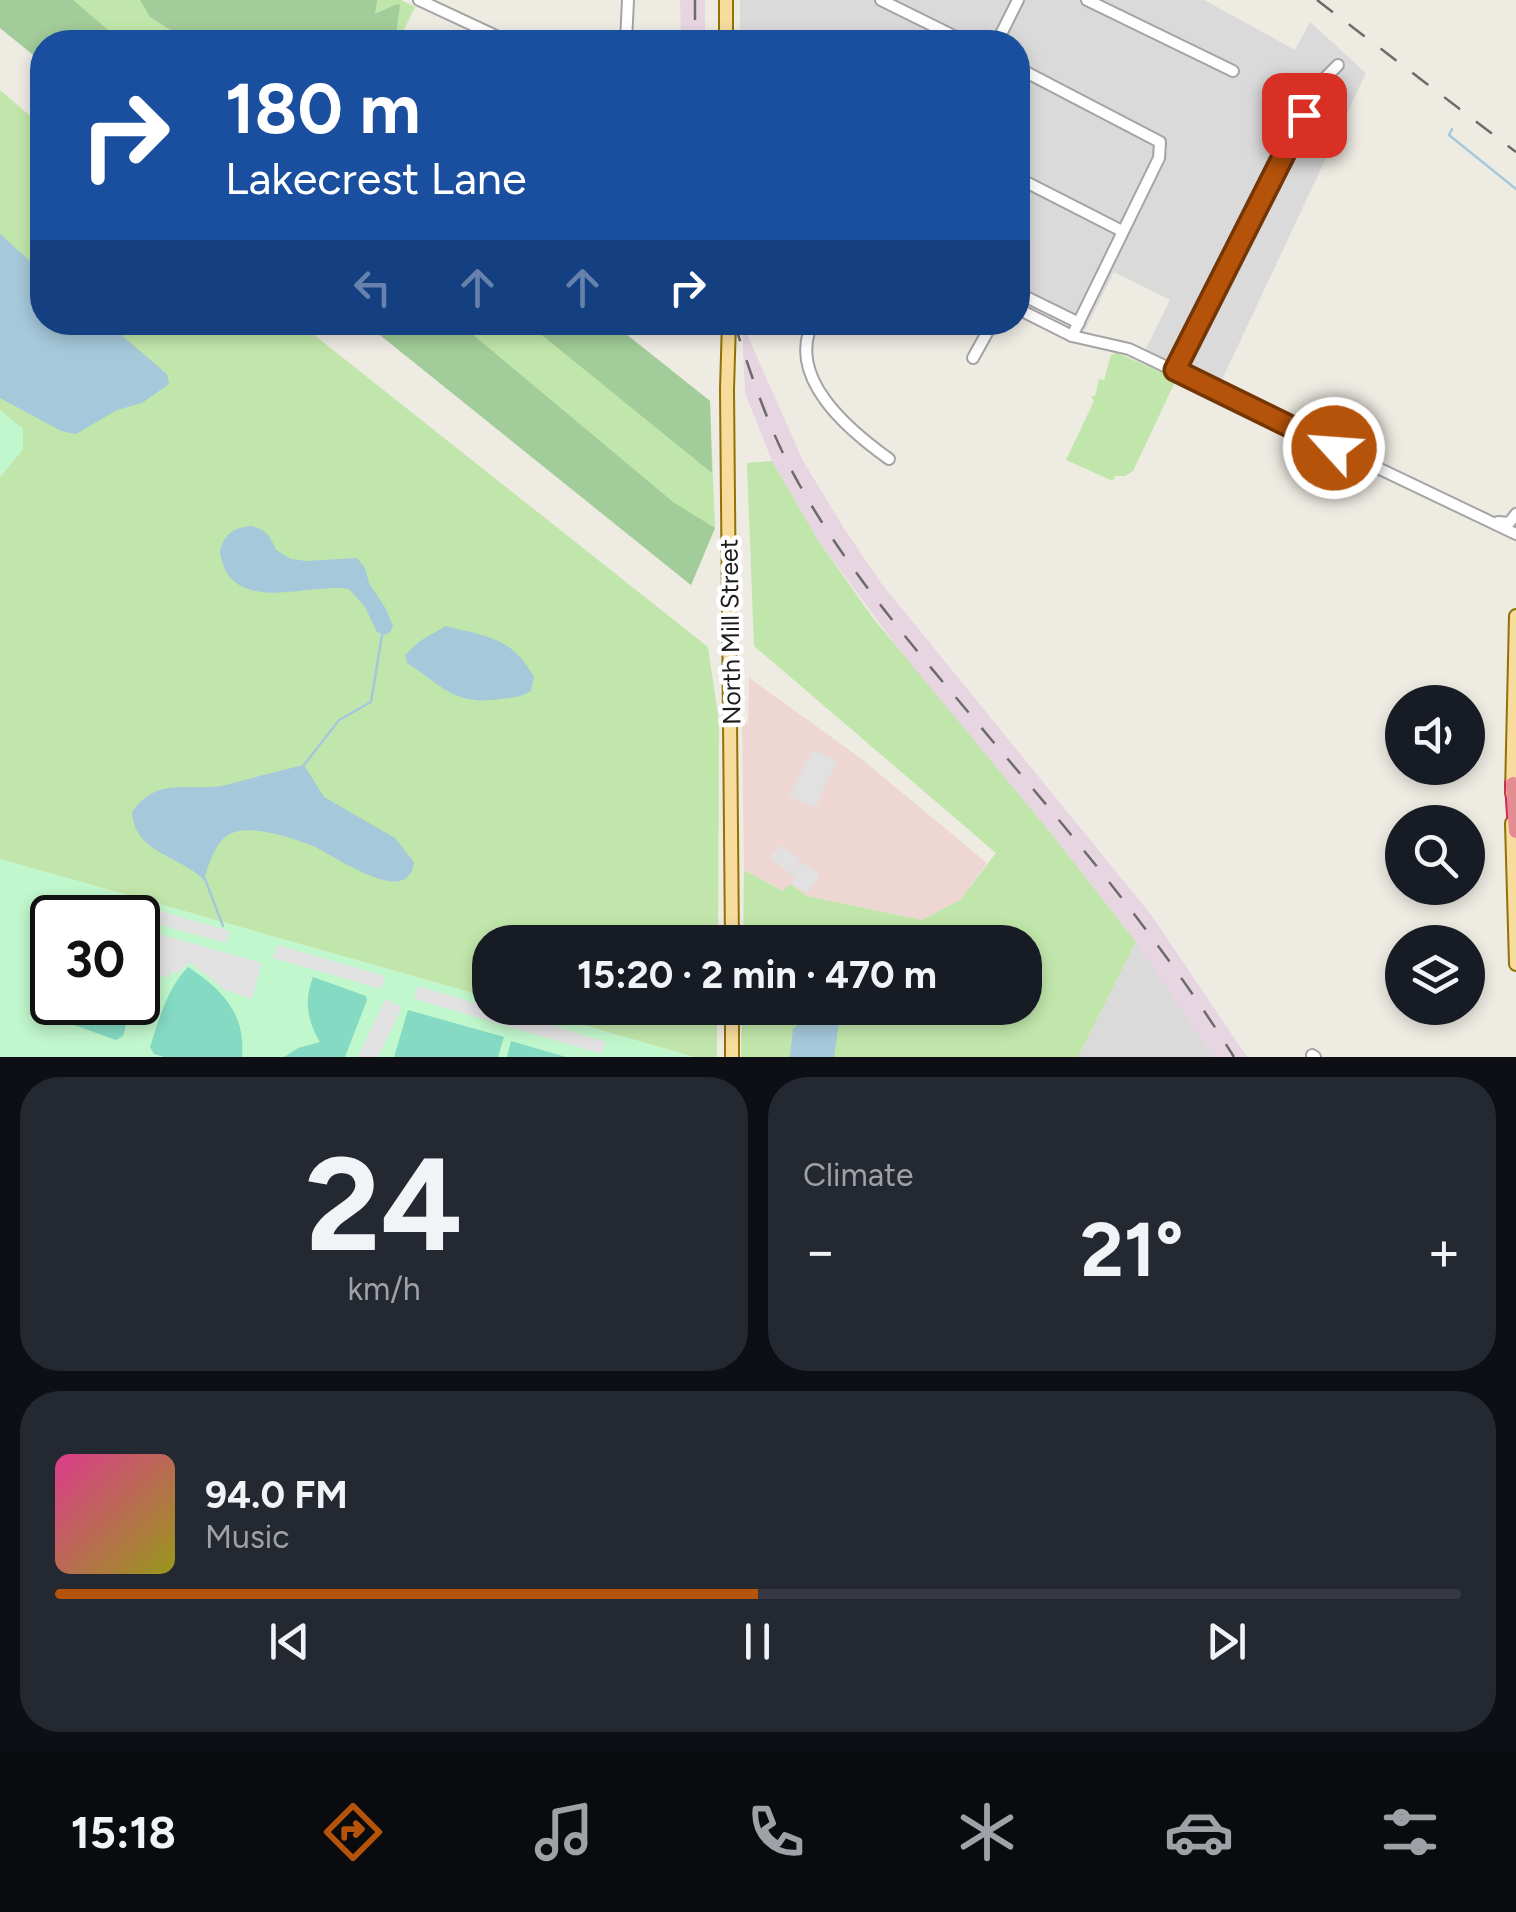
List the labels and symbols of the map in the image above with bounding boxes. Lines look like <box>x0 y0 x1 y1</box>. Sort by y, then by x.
pin <box>1262 73 1347 158</box>
position arrow <box>1282 396 1386 500</box>
street label: North Mill Street <box>713 539 747 725</box>
speed limit sign: 30 <box>30 895 160 1025</box>

